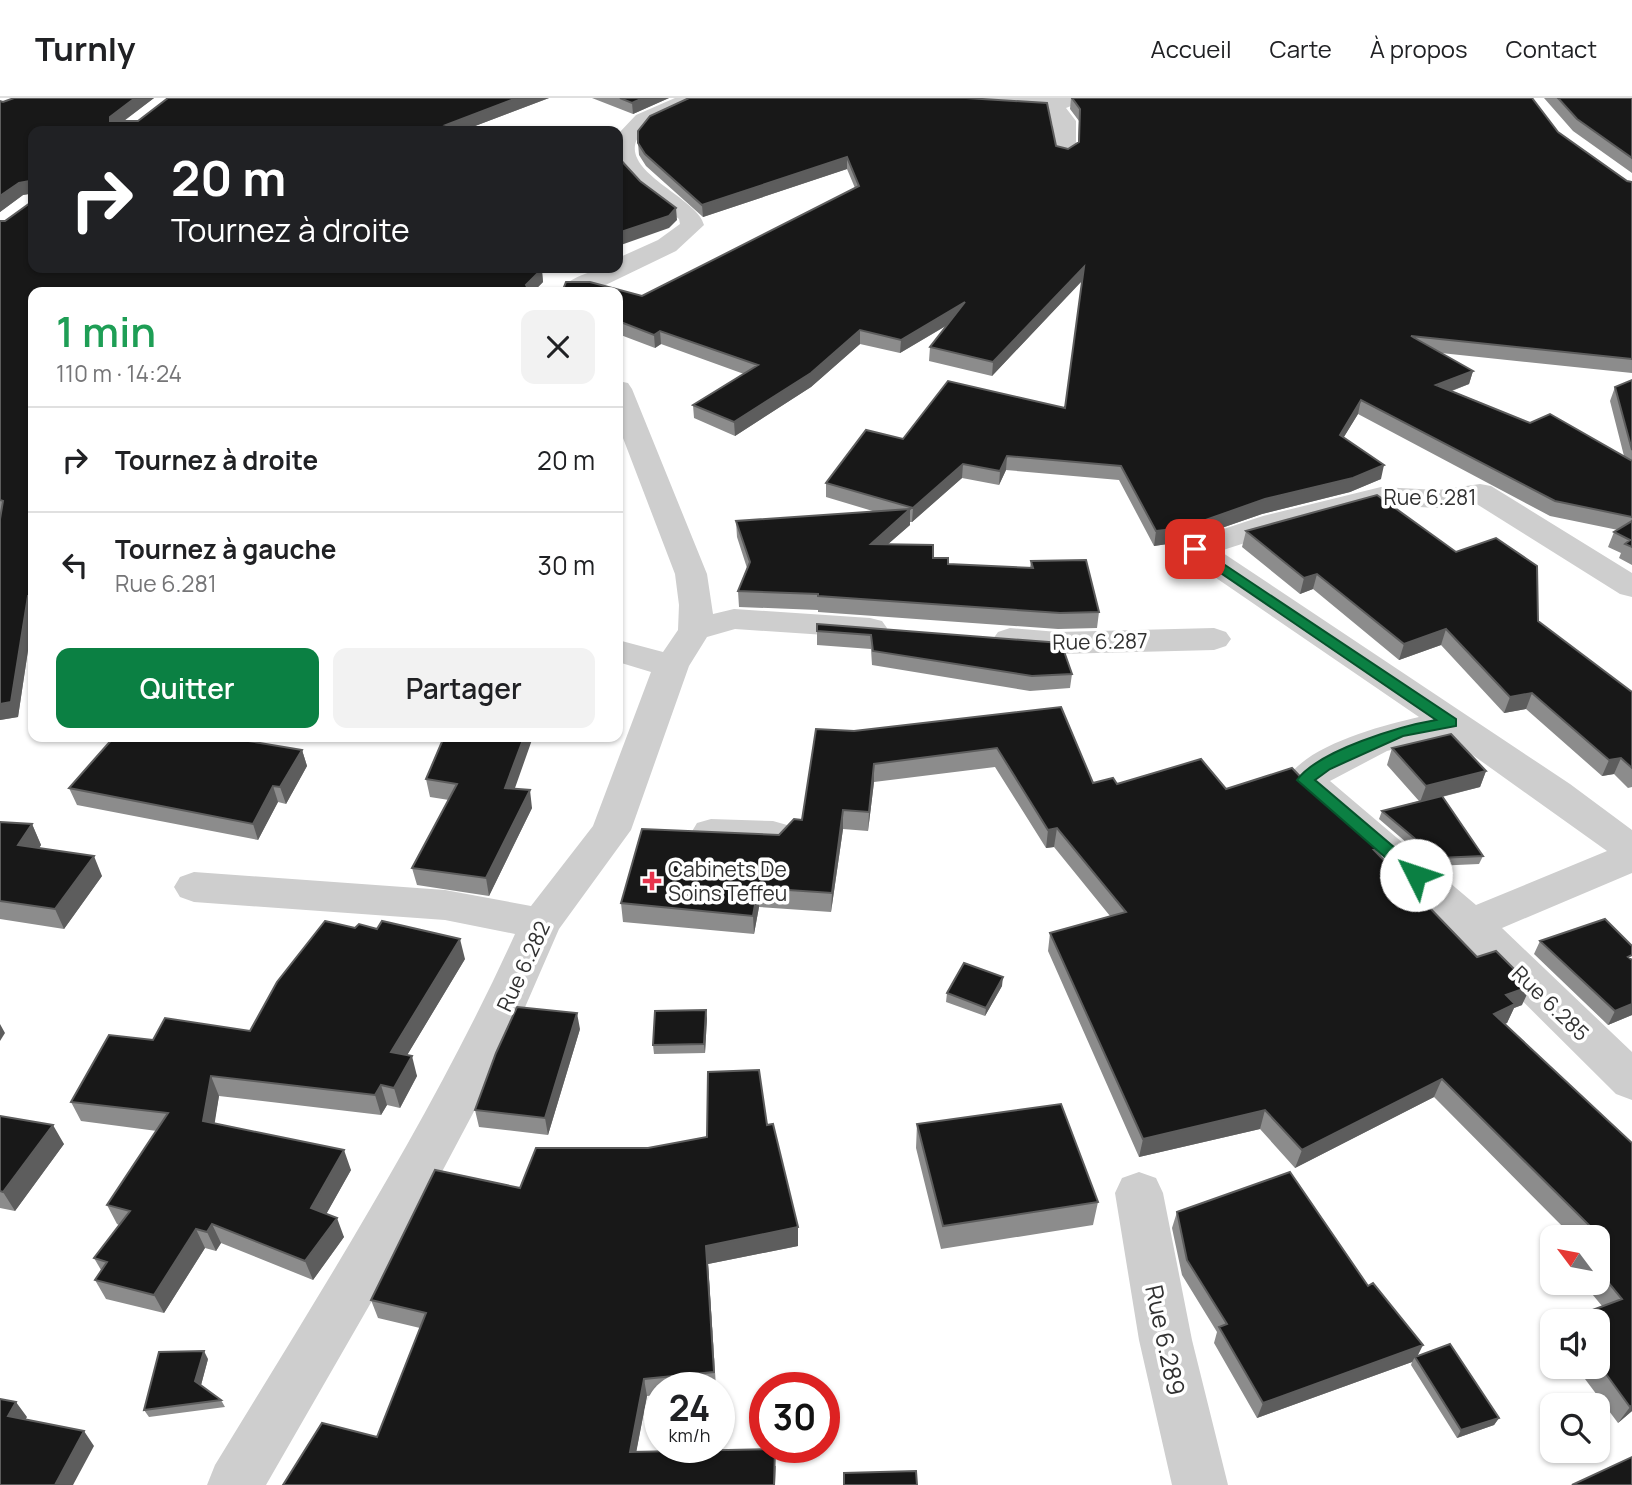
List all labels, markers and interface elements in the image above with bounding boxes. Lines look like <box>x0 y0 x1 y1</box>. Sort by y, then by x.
text: Turnly <box>35 26 136 71</box>
text: Accueil <box>1151 32 1231 65</box>
text: Carte <box>1269 32 1332 65</box>
text: À propos <box>1370 32 1468 65</box>
text: Contact <box>1506 32 1597 65</box>
text: 20 m <box>171 144 286 211</box>
icon: right <box>56 154 147 245</box>
text: Tournez à droite <box>171 208 410 252</box>
text: 1 min <box>56 302 156 360</box>
button: close <box>521 310 595 384</box>
text: 110 m · 14:24 <box>56 357 182 389</box>
icon: right <box>56 441 94 479</box>
text: Tournez à droite <box>115 442 318 478</box>
text: 20 m <box>537 442 595 478</box>
street label: Rue 6.281 <box>1384 483 1476 511</box>
pin <box>1165 519 1225 579</box>
icon: arrive <box>1176 530 1214 568</box>
text: Tournez à gauche <box>115 531 336 567</box>
icon: left <box>56 546 94 584</box>
text: 30 m <box>538 547 595 583</box>
text: Rue 6.281 <box>115 567 217 599</box>
street label: Rue 6.287 <box>1052 626 1148 656</box>
button: Quitter <box>56 648 319 728</box>
button: Partager <box>333 648 595 728</box>
position arrow <box>1379 838 1453 912</box>
place label: Cabinets De Soins Teffeu <box>668 855 787 907</box>
marker: Cabinets De Soins Teffeu <box>642 871 662 891</box>
street label: Rue 6.282 <box>490 916 556 1016</box>
street label: Rue 6.285 <box>1506 959 1596 1047</box>
north arrow <box>1540 1225 1610 1295</box>
map controls <box>1540 1225 1610 1463</box>
street label: Rue 6.289 <box>1138 1282 1194 1398</box>
button: sound <box>1540 1309 1610 1379</box>
speed limit sign: 30 <box>749 1372 840 1463</box>
text: 24 <box>669 1384 710 1432</box>
button: search <box>1540 1393 1610 1463</box>
text: km/h <box>669 1423 710 1447</box>

